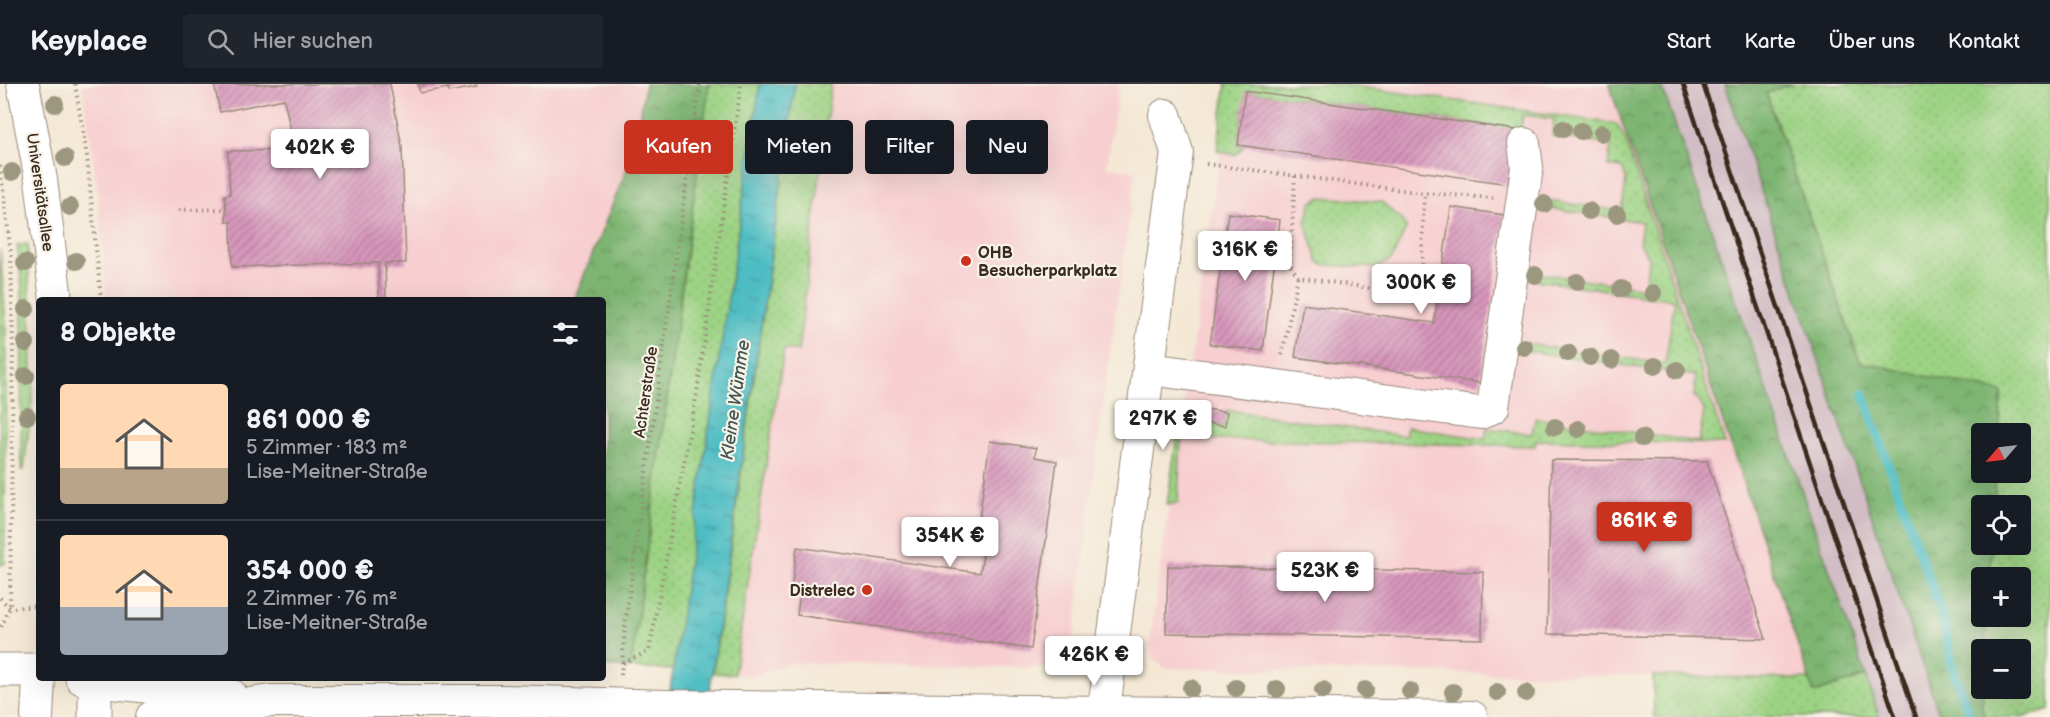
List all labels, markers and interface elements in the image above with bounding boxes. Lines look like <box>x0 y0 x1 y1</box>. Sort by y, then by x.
search box <box>183 14 603 68</box>
text: Keyplace <box>30 25 147 58</box>
icon: search <box>204 25 237 58</box>
text: Hier suchen <box>252 28 373 55</box>
text: Start <box>1667 29 1711 54</box>
text: Karte <box>1744 29 1796 54</box>
text: Über uns <box>1829 29 1915 54</box>
text: Kontakt <box>1948 29 2020 54</box>
chip: Kaufen <box>624 120 733 174</box>
chip: Mieten <box>745 120 853 174</box>
chip: Filter <box>865 120 954 174</box>
chip: Neu <box>966 120 1048 174</box>
pin: 402K € <box>271 129 369 180</box>
street label: Universitätsallee <box>22 132 57 253</box>
text: 402K € <box>285 136 355 160</box>
pin: 316K € <box>1196 231 1294 282</box>
text: 316K € <box>1212 238 1278 262</box>
place label: OHB Besucherparkplatz <box>978 244 1117 281</box>
marker: OHB Besucherparkplatz <box>959 254 973 268</box>
pin: 300K € <box>1372 264 1470 315</box>
text: 300K € <box>1386 271 1456 295</box>
icon: filters <box>549 317 582 350</box>
text: 8 Objekte <box>60 318 176 349</box>
water label: Kleine Wümme <box>717 339 754 462</box>
street label: Achterstraße <box>631 345 662 439</box>
pin: 297K € <box>1114 400 1212 451</box>
text: 861 000 € <box>246 405 371 436</box>
text: 297K € <box>1129 407 1197 431</box>
icon: home <box>108 408 180 480</box>
north arrow <box>1971 423 2031 483</box>
map controls <box>1971 423 2031 699</box>
text: 5 Zimmer · 183 m² <box>246 436 407 460</box>
text: Lise-Meitner-Straße <box>246 460 428 484</box>
button: locate <box>1971 495 2031 555</box>
pin: 861K € <box>1595 502 1693 553</box>
text: 861K € <box>1611 509 1677 533</box>
pin: 354K € <box>901 517 999 568</box>
text: 354K € <box>915 524 985 548</box>
pin: 523K € <box>1276 552 1374 603</box>
text: 354 000 € <box>246 556 374 587</box>
icon: home <box>108 559 180 631</box>
text: 523K € <box>1291 559 1359 583</box>
button: + <box>1971 567 2031 627</box>
place label: Distrelec <box>790 582 855 601</box>
marker: Distrelec <box>860 583 874 597</box>
text: 2 Zimmer · 76 m² <box>246 587 397 611</box>
text: Lise-Meitner-Straße <box>246 611 428 635</box>
pin: 426K € <box>1045 636 1143 687</box>
button: − <box>1971 639 2031 699</box>
text: 426K € <box>1059 643 1129 667</box>

